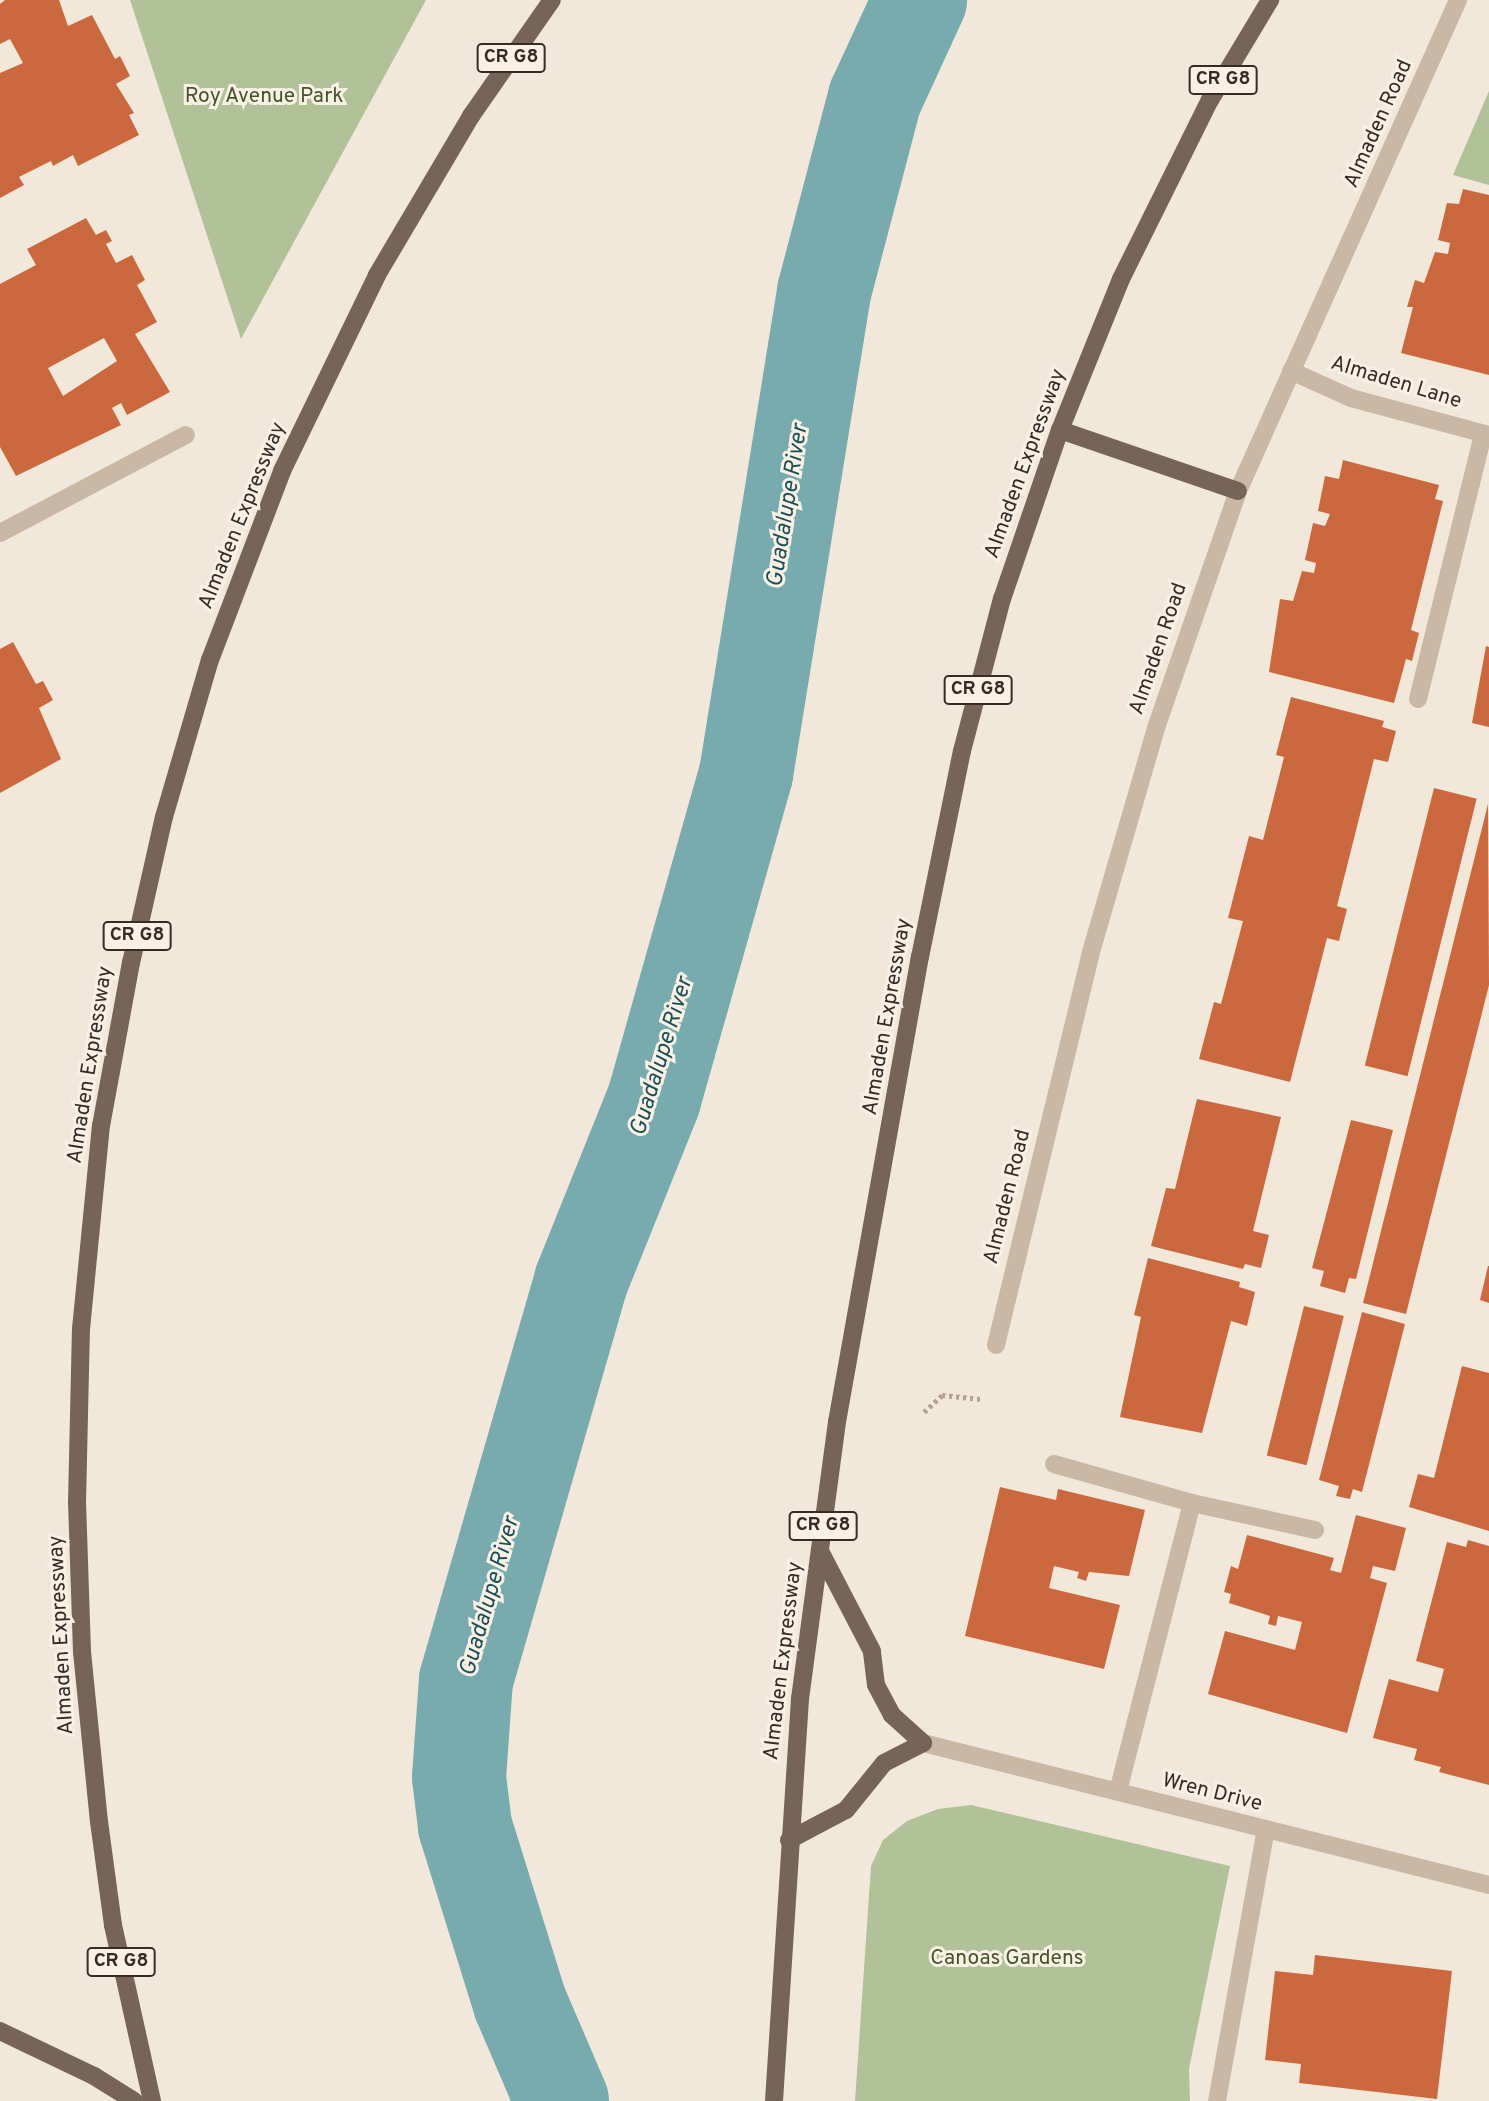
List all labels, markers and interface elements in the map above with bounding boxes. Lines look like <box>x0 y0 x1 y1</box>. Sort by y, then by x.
road number: CR G8 <box>476 43 546 74</box>
street label: Almaden Road <box>1339 56 1419 192</box>
road number: CR G8 <box>1188 64 1258 96</box>
park label: Roy Avenue Park <box>184 84 344 110</box>
street label: Almaden Lane <box>1327 351 1465 415</box>
street label: Almaden Expressway <box>980 366 1072 562</box>
street label: Almaden Expressway <box>194 419 292 613</box>
water label: Guadalupe River <box>763 423 815 589</box>
street label: Almaden Road <box>1125 580 1193 718</box>
road number: CR G8 <box>943 674 1013 706</box>
street label: Almaden Expressway <box>858 917 918 1117</box>
road number: CR G8 <box>102 920 172 952</box>
street label: Almaden Expressway <box>63 964 119 1166</box>
water label: Guadalupe River <box>626 974 700 1140</box>
street label: Almaden Road <box>979 1127 1037 1267</box>
road number: CR G8 <box>788 1510 858 1542</box>
water label: Guadalupe River <box>455 1514 527 1680</box>
street label: Almaden Expressway <box>44 1535 80 1735</box>
street label: Almaden Expressway <box>759 1560 809 1762</box>
street label: Wren Drive <box>1159 1768 1265 1818</box>
road number: CR G8 <box>86 1946 156 1978</box>
park label: Canoas Gardens <box>930 1946 1084 1972</box>

